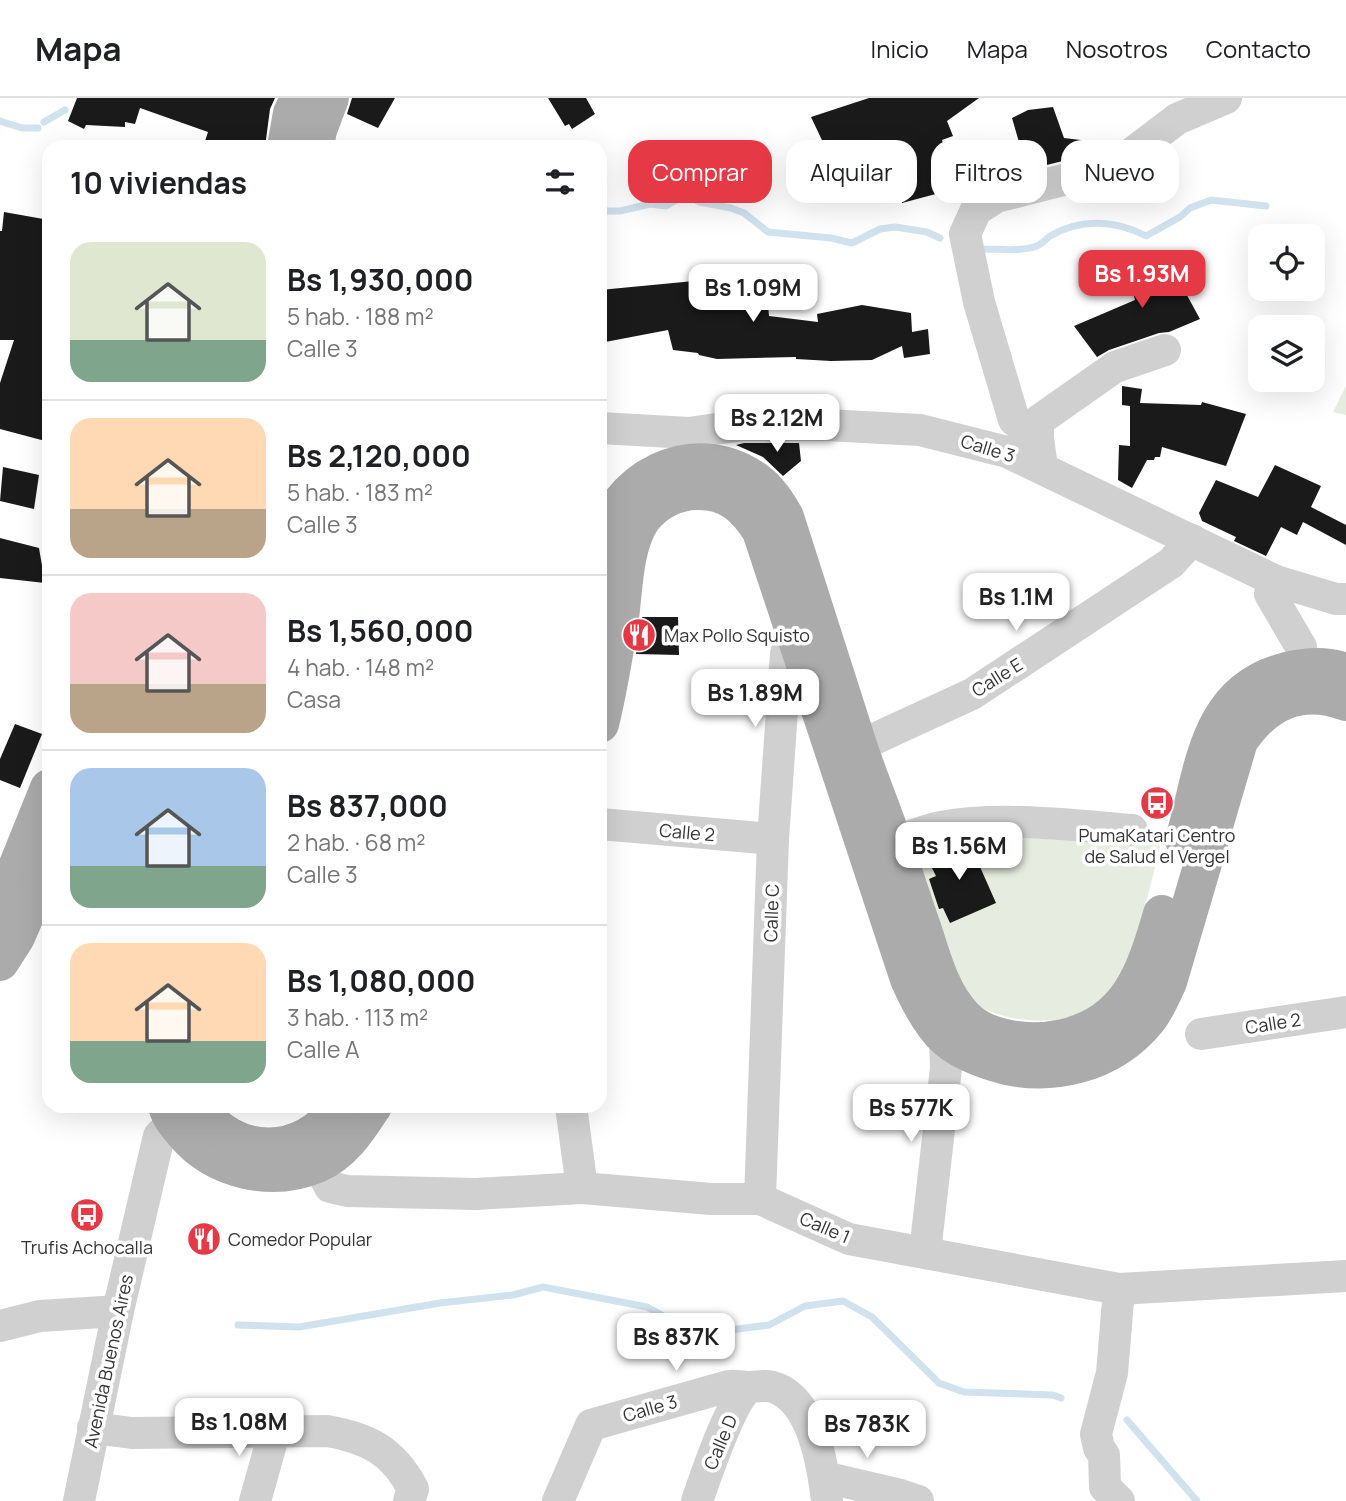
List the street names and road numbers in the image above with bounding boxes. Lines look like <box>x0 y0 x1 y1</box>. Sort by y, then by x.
street label: Calle 3 <box>958 428 1018 468</box>
street label: Calle E <box>967 652 1027 702</box>
street label: Calle 2 <box>658 818 716 846</box>
street label: Calle C <box>758 883 784 943</box>
street label: Calle 2 <box>1244 1007 1302 1039</box>
street label: Calle 1 <box>796 1206 854 1248</box>
street label: Avenida Buenos Aires <box>78 1272 138 1450</box>
street label: Calle 3 <box>620 1389 680 1427</box>
street label: Calle D <box>698 1411 742 1473</box>

